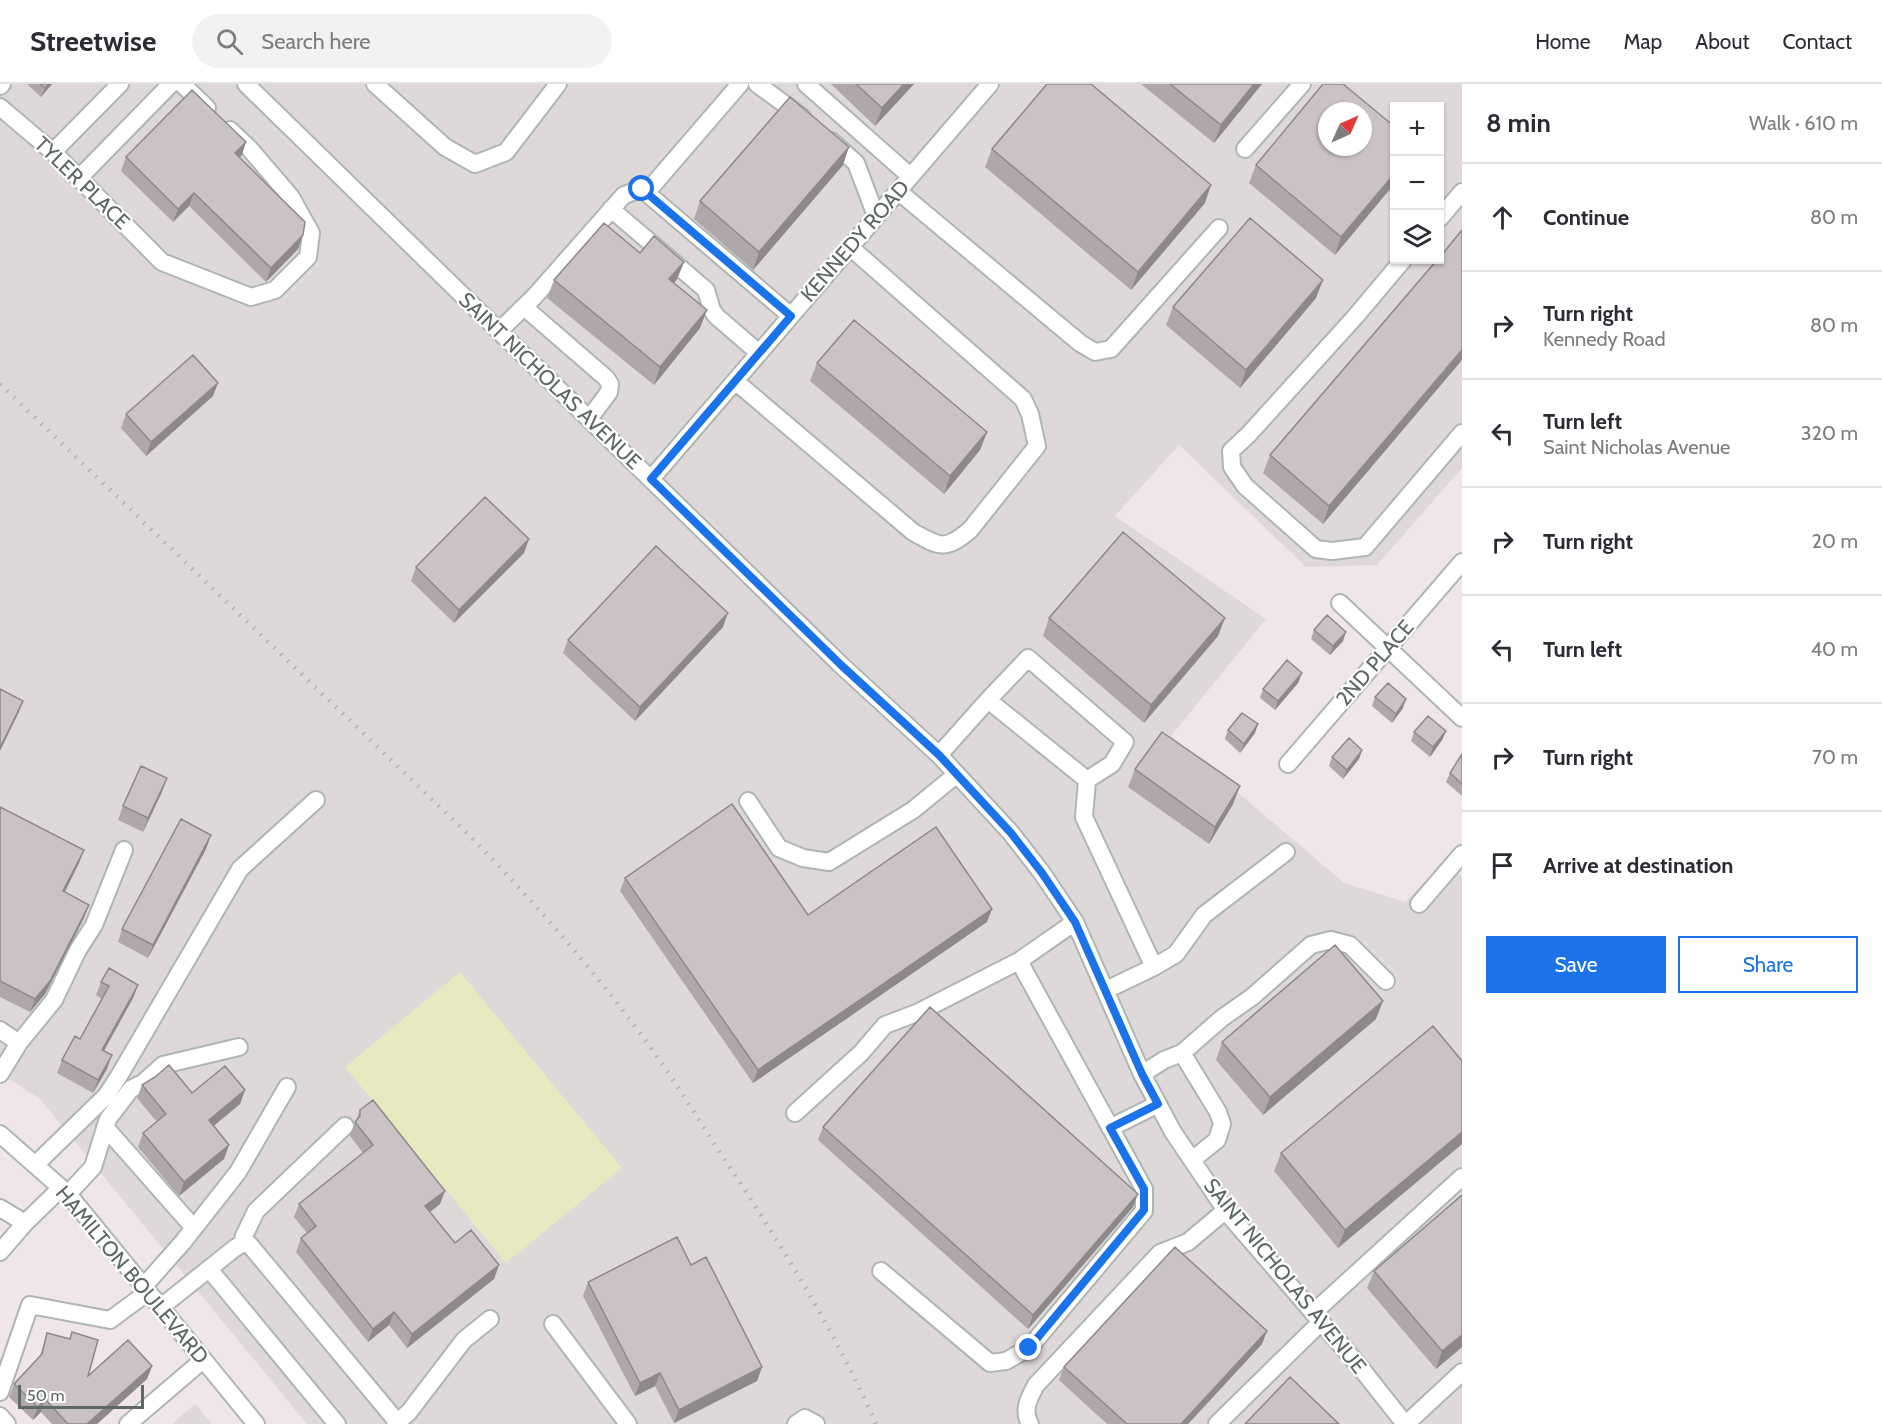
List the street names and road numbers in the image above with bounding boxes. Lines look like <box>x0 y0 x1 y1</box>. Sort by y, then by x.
street label: TYLER PLACE <box>30 131 135 234</box>
street label: KENNEDY ROAD <box>795 175 914 307</box>
street label: SAINT NICHOLAS AVENUE <box>454 287 647 474</box>
street label: 2ND PLACE <box>1331 615 1419 711</box>
street label: SAINT NICHOLAS AVENUE <box>1199 1173 1372 1378</box>
street label: HAMILTON BOULEVARD <box>51 1181 214 1369</box>

